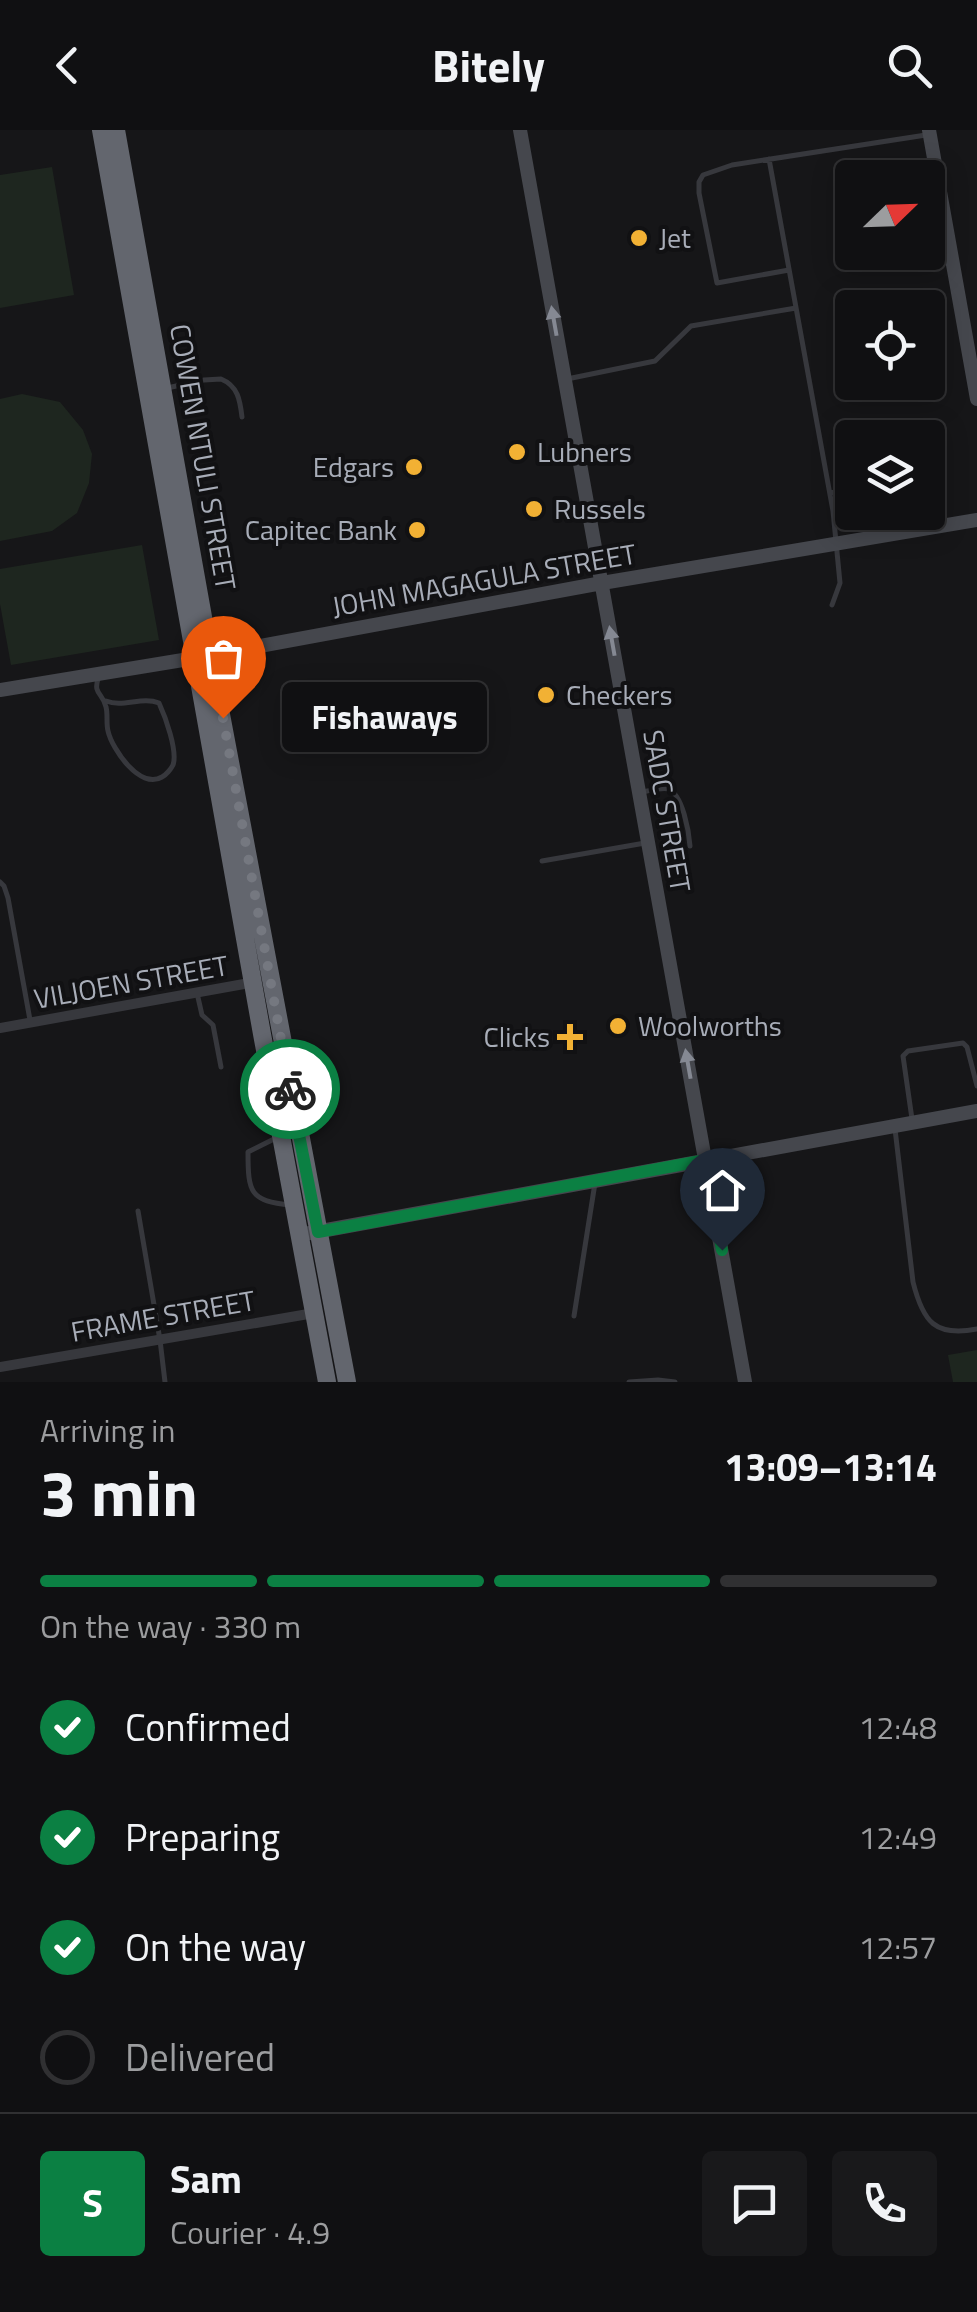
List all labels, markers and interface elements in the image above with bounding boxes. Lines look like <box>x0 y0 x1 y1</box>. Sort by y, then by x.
text: Bitely <box>432 31 545 99</box>
icon: back <box>40 38 95 93</box>
icon: search <box>882 38 937 93</box>
north arrow <box>835 160 945 270</box>
map controls <box>835 160 945 530</box>
place label: Jet <box>659 216 691 259</box>
marker: Jet <box>628 227 650 249</box>
button: locate <box>835 290 945 400</box>
one-way arrow <box>546 305 561 336</box>
street label: COWEN NTULI STREET <box>159 320 248 594</box>
button: layers <box>835 420 945 530</box>
place label: Lubners <box>537 430 632 473</box>
marker: Lubners <box>506 441 528 463</box>
place label: Edgars <box>313 445 394 488</box>
marker: Edgars <box>403 456 425 478</box>
place label: Russels <box>554 487 646 530</box>
marker: Russels <box>523 498 545 520</box>
place label: Capitec Bank <box>245 508 397 551</box>
marker: Capitec Bank <box>406 519 428 541</box>
street label: JOHN MAGAGULA STREET <box>328 532 640 627</box>
pin <box>181 616 266 719</box>
one-way arrow <box>604 625 619 656</box>
icon: bag <box>196 631 251 686</box>
place label: Checkers <box>566 673 673 716</box>
callout: Fishaways <box>283 683 488 753</box>
marker: Checkers <box>535 684 557 706</box>
text: Fishaways <box>312 693 457 741</box>
street label: SADC STREET <box>632 726 703 896</box>
street label: VILJOEN STREET <box>30 943 232 1020</box>
place label: Woolworths <box>638 1004 782 1047</box>
place label: Clicks <box>484 1015 550 1058</box>
marker: Woolworths <box>607 1015 629 1037</box>
marker: Clicks <box>559 1026 581 1048</box>
courier <box>240 1039 340 1139</box>
one-way arrow <box>680 1048 695 1079</box>
icon: bike <box>263 1062 318 1117</box>
pin <box>680 1148 765 1251</box>
icon: home <box>695 1163 750 1218</box>
street label: FRAME STREET <box>67 1278 259 1353</box>
text: Arriving in <box>40 1406 176 1454</box>
text: 13:09–13:14 <box>724 1438 937 1496</box>
text: 3 min <box>40 1442 198 1541</box>
text: On the way · 330 m <box>40 1602 301 1650</box>
text: Confirmed <box>125 1698 291 1756</box>
icon: check <box>40 1700 95 1755</box>
text: 12:48 <box>858 1703 937 1751</box>
text: Preparing <box>125 1808 280 1866</box>
icon: check <box>40 1810 95 1865</box>
text: 12:49 <box>858 1813 937 1861</box>
text: On the way <box>125 1918 306 1976</box>
icon: check <box>40 1920 95 1975</box>
text: 12:57 <box>858 1923 937 1971</box>
text: Delivered <box>125 2028 275 2086</box>
text: Sam <box>170 2150 242 2208</box>
button: chat <box>702 2151 807 2256</box>
button: phone <box>832 2151 937 2256</box>
text: S <box>82 2174 103 2232</box>
text: Courier · 4.9 <box>170 2208 330 2256</box>

